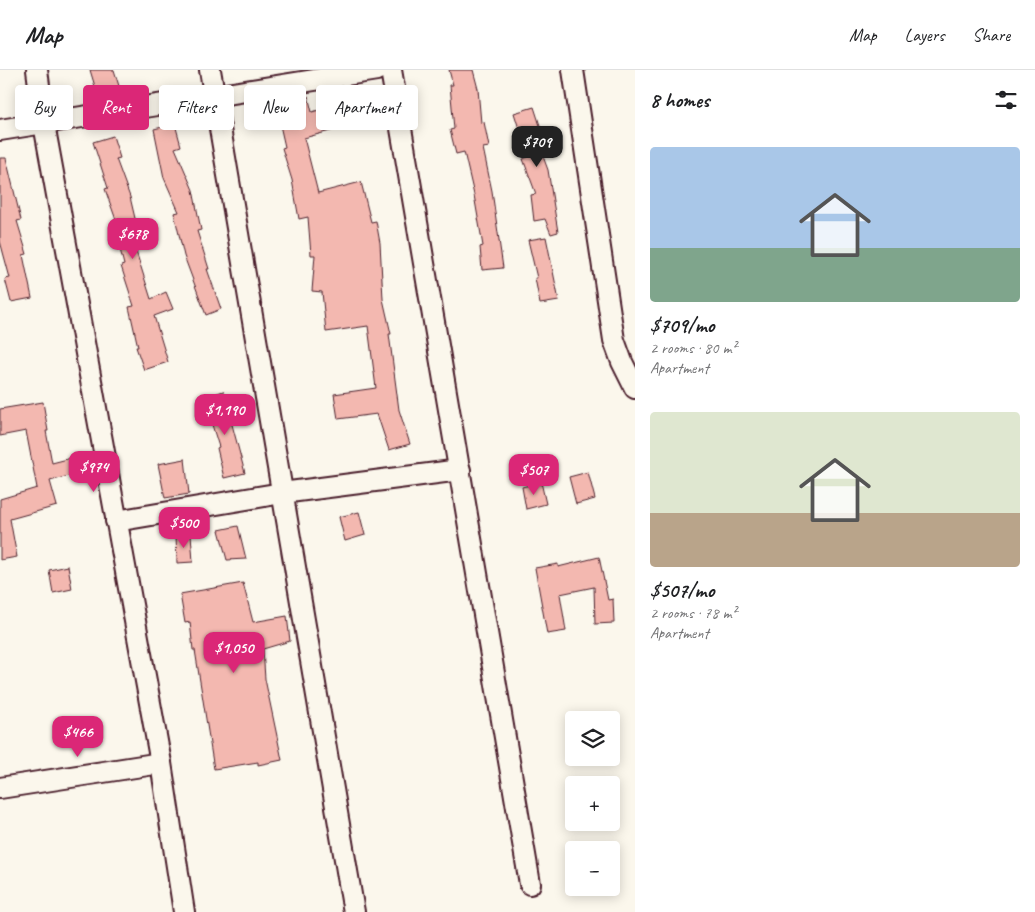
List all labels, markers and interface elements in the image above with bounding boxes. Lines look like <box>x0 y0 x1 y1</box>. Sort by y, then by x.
text: Map <box>25 20 62 50</box>
text: Map <box>849 24 877 46</box>
text: Layers <box>905 24 944 46</box>
text: Share <box>972 24 1010 46</box>
chip: Buy <box>15 85 73 130</box>
chip: Rent <box>83 85 149 130</box>
chip: Filters <box>159 85 234 130</box>
chip: New <box>244 85 306 130</box>
chip: Apartment <box>316 85 418 130</box>
icon: filters <box>992 86 1020 114</box>
text: 8 homes <box>650 87 709 113</box>
pin: $709 <box>507 126 567 168</box>
text: $709 <box>523 132 551 152</box>
icon: home <box>790 180 880 270</box>
pin: $678 <box>103 218 163 260</box>
text: $678 <box>118 224 148 244</box>
text: $709/mo <box>650 312 714 338</box>
text: 2 rooms · 80 m² <box>650 338 736 358</box>
text: Apartment <box>650 358 709 378</box>
pin: $1,190 <box>184 394 266 436</box>
text: $1,190 <box>206 400 244 420</box>
icon: home <box>790 445 880 535</box>
pin: $974 <box>64 450 124 493</box>
pin: $507 <box>504 454 564 496</box>
text: $974 <box>80 457 108 477</box>
text: $507 <box>520 460 548 480</box>
pin: $500 <box>154 506 214 549</box>
text: $500 <box>170 513 198 533</box>
text: $507/mo <box>650 577 714 603</box>
text: 2 rooms · 78 m² <box>650 603 736 623</box>
text: Apartment <box>650 623 709 643</box>
pin: $1,050 <box>193 632 275 674</box>
text: $1,050 <box>215 638 253 658</box>
map controls <box>565 711 620 896</box>
button: layers <box>565 711 620 766</box>
pin: $466 <box>48 716 108 758</box>
text: $466 <box>63 722 93 742</box>
button: + <box>565 776 620 831</box>
button: − <box>565 841 620 896</box>

